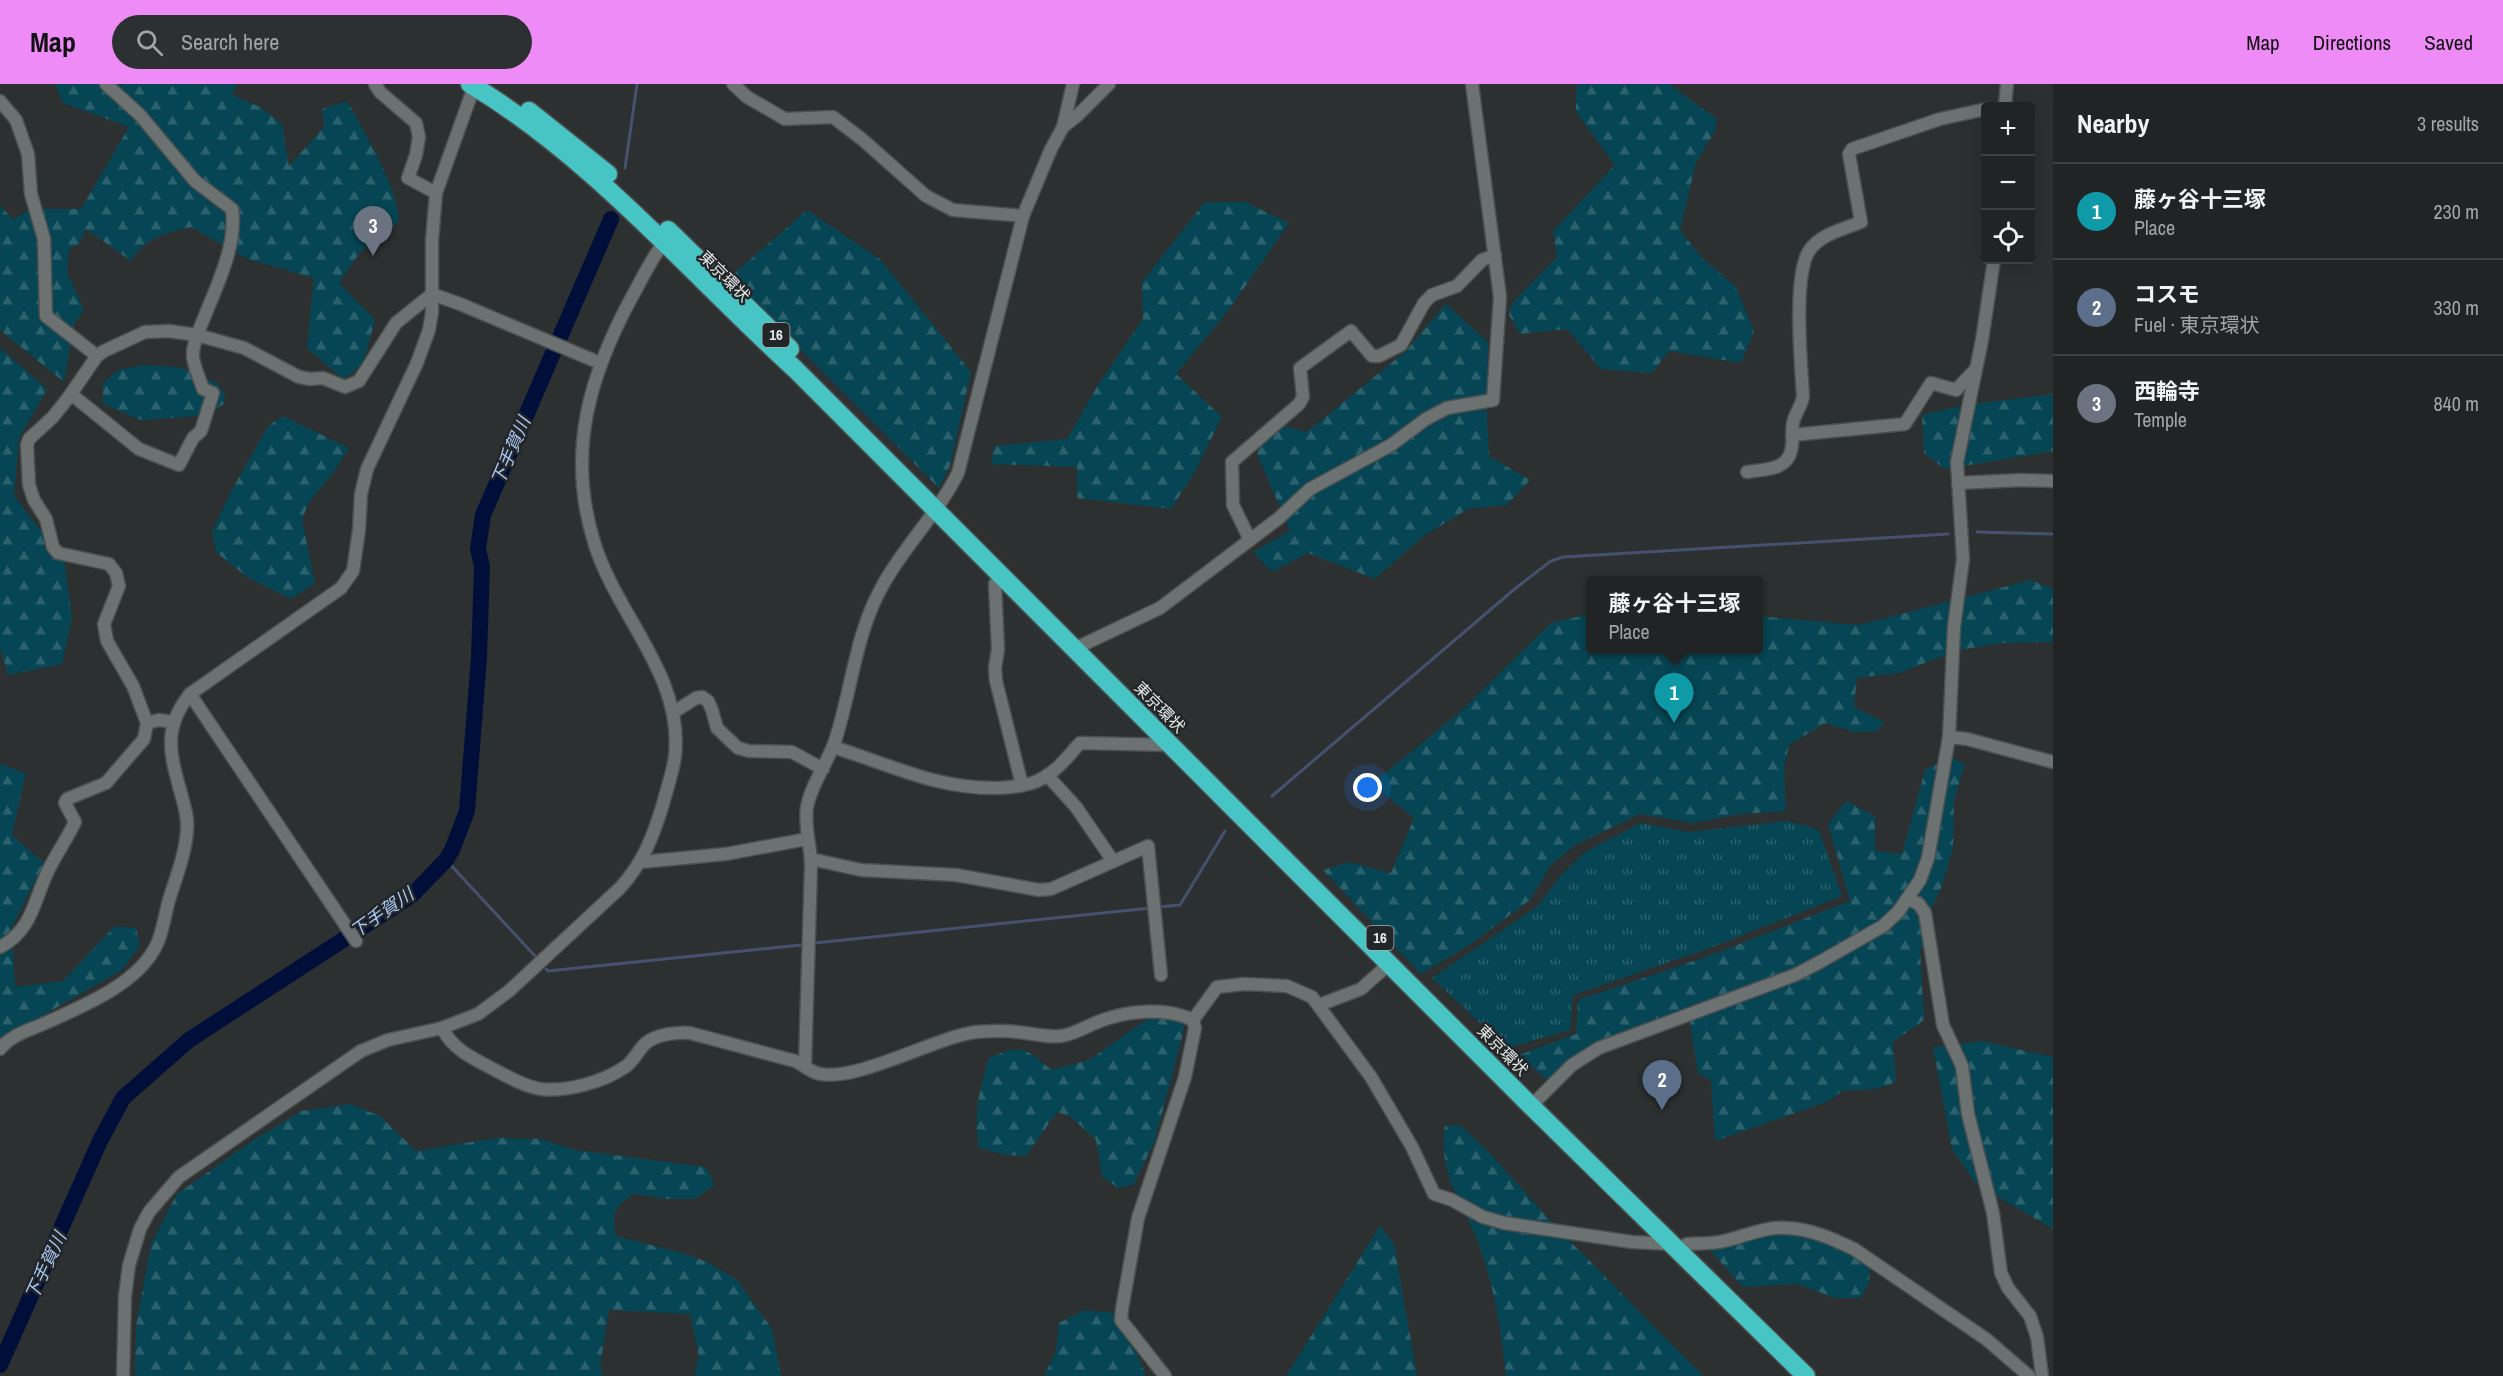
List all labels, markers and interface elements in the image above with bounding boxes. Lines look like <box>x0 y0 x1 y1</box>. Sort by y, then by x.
search box <box>112 15 532 69</box>
text: Map <box>30 23 76 61</box>
icon: search <box>133 26 166 59</box>
text: Search here <box>181 27 279 57</box>
text: Map <box>2246 28 2280 57</box>
text: Directions <box>2313 28 2391 57</box>
text: Saved <box>2424 28 2473 57</box>
map controls <box>1981 102 2035 264</box>
button: + <box>1981 102 2035 156</box>
text: Nearby <box>2077 106 2149 141</box>
text: 3 results <box>2417 110 2479 137</box>
button: − <box>1981 156 2035 210</box>
text: 藤ヶ谷十三塚 <box>2134 184 2266 214</box>
text: 1 <box>2092 198 2101 225</box>
text: 230 m <box>2433 198 2479 225</box>
pin: 3 <box>354 206 392 256</box>
button: locate <box>1981 210 2035 264</box>
text: Place <box>2134 214 2175 241</box>
street label: 東京環状 <box>695 246 755 306</box>
text: コスモ <box>2134 279 2200 309</box>
text: 2 <box>2092 294 2101 321</box>
text: 330 m <box>2433 294 2479 321</box>
text: Fuel · 東京環状 <box>2134 311 2260 338</box>
road number: 16 <box>762 323 790 347</box>
text: 西輪寺 <box>2134 376 2200 406</box>
text: 3 <box>2092 390 2101 417</box>
text: 840 m <box>2433 390 2479 417</box>
text: Temple <box>2134 406 2187 433</box>
water label: 下手賀川 <box>485 411 537 489</box>
popup <box>1586 576 1763 654</box>
text: 藤ヶ谷十三塚 <box>1608 588 1741 618</box>
text: Place <box>1608 618 1650 645</box>
pin: 1 <box>1654 674 1694 723</box>
street label: 東京環状 <box>1130 677 1190 737</box>
your location <box>1353 773 1382 802</box>
water label: 下手賀川 <box>345 881 420 943</box>
road number: 16 <box>1366 926 1394 950</box>
street label: 東京環状 <box>1473 1020 1533 1080</box>
pin: 2 <box>1642 1060 1682 1110</box>
water label: 下手賀川 <box>19 1226 73 1304</box>

